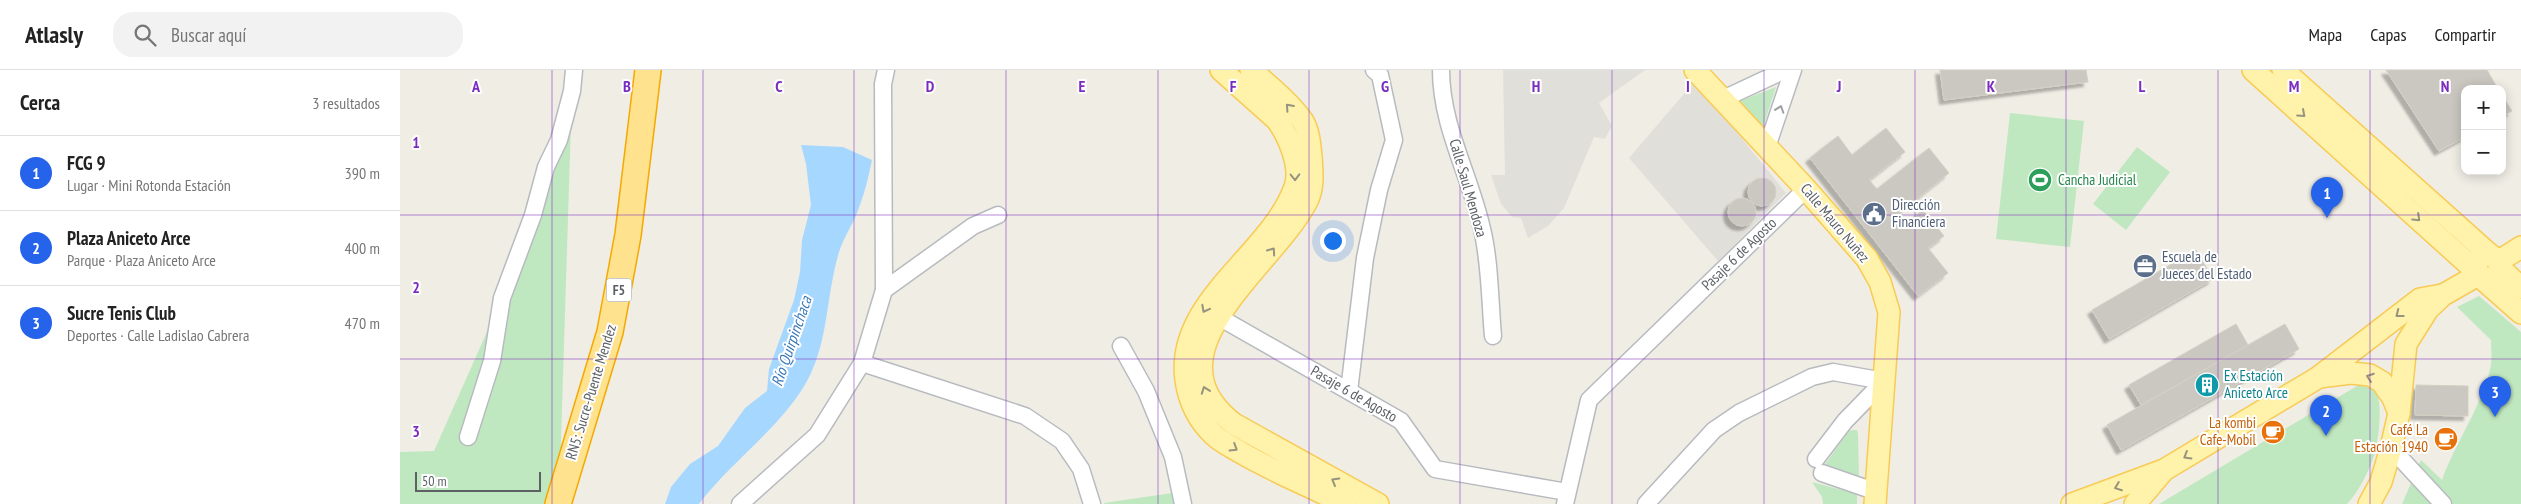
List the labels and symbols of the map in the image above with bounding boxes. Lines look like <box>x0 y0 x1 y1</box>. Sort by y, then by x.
text: A <box>471 76 481 96</box>
text: B <box>623 76 631 96</box>
text: C <box>775 76 783 96</box>
text: D <box>926 76 935 96</box>
text: E <box>1079 76 1086 96</box>
text: F <box>1230 76 1237 96</box>
text: G <box>1381 76 1389 96</box>
text: H <box>1532 76 1540 96</box>
text: I <box>1686 76 1690 96</box>
text: J <box>1836 76 1841 96</box>
text: K <box>1987 76 1996 96</box>
text: L <box>2139 76 2146 96</box>
text: M <box>2289 76 2299 96</box>
text: N <box>2441 76 2449 96</box>
one-way arrow <box>1286 103 1295 112</box>
one-way arrow <box>1774 105 1784 113</box>
one-way arrow <box>2297 108 2306 117</box>
text: 1 <box>412 132 420 152</box>
street label: Calle Saul Mendoza <box>1445 137 1492 239</box>
sports icon: Cancha Judicial <box>2027 167 2053 193</box>
place label: Cancha Judicial <box>2058 170 2137 189</box>
one-way arrow <box>1290 174 1300 181</box>
pin: 1 <box>2311 177 2343 218</box>
street label: Calle Mauro Nuñez <box>1797 179 1874 266</box>
place label: Dirección Financiera <box>1892 195 1946 231</box>
public building icon: Dirección Financiera <box>1861 201 1887 227</box>
one-way arrow <box>2412 212 2421 221</box>
street label: Pasaje 6 de Agosto <box>1697 213 1780 294</box>
your location <box>1320 228 1346 254</box>
one-way arrow <box>1266 247 1275 257</box>
place label: Escuela de Jueces del Estado <box>2161 247 2252 283</box>
office icon: Escuela de Jueces del Estado <box>2132 253 2158 279</box>
text: 2 <box>412 277 420 297</box>
road number: F5 <box>606 278 632 302</box>
water label: Río Quirpinchaca <box>766 292 816 389</box>
one-way arrow <box>1201 303 1211 312</box>
one-way arrow <box>2396 309 2405 317</box>
street label: RN5: Sucre-Puente Mendez <box>561 322 620 462</box>
street label: Pasaje 6 de Agosto <box>1308 361 1401 426</box>
place label: Ex Estación Aniceto Arce <box>2224 366 2288 402</box>
building icon: Ex Estación Aniceto Arce <box>2194 372 2220 398</box>
one-way arrow <box>2366 373 2375 383</box>
pin: 3 <box>2479 376 2511 417</box>
one-way arrow <box>1201 386 1211 394</box>
pin: 2 <box>2310 395 2342 436</box>
place label: La kombi Cafe-Mobil <box>2200 413 2257 449</box>
cafe icon: La kombi Cafe-Mobil <box>2260 419 2286 445</box>
place label: Café La Estación 1940 <box>2355 420 2428 456</box>
text: 3 <box>412 421 420 441</box>
cafe icon: Café La Estación 1940 <box>2433 426 2459 452</box>
one-way arrow <box>1228 441 1237 451</box>
one-way arrow <box>2183 450 2192 460</box>
scale bar <box>415 469 541 492</box>
one-way arrow <box>1331 478 1340 488</box>
one-way arrow <box>2115 482 2123 492</box>

